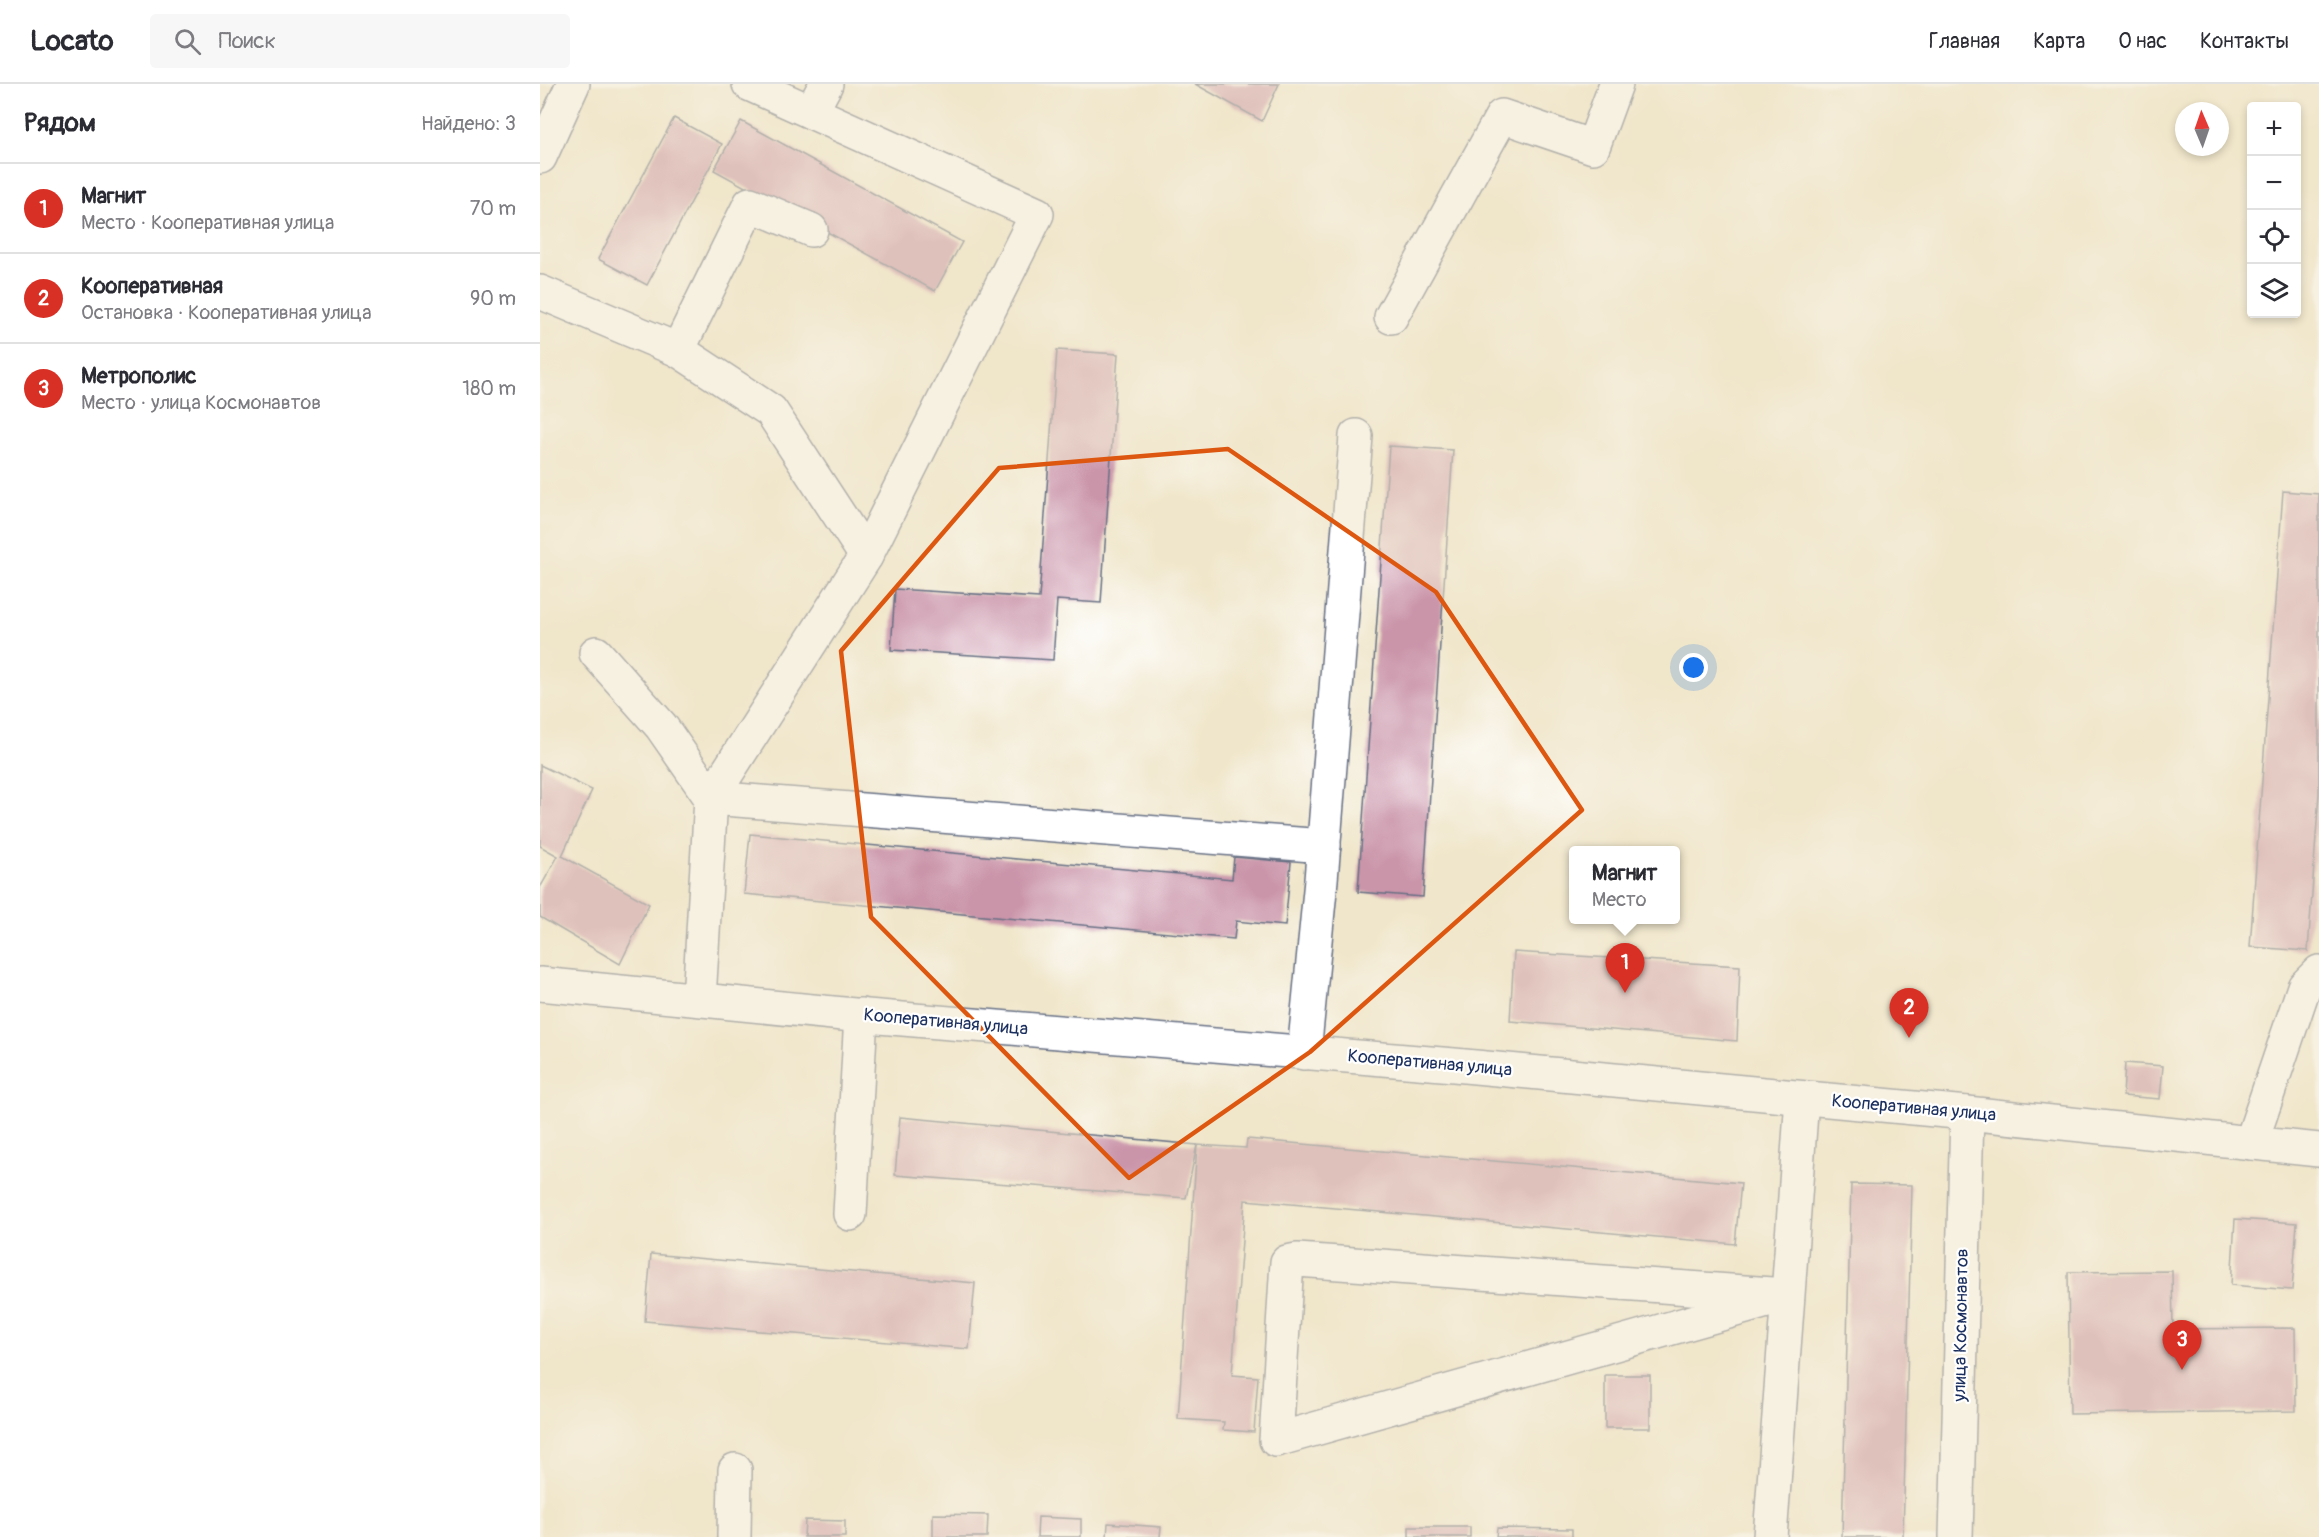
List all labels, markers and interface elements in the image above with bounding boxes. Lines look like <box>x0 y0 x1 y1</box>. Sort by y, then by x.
search box <box>150 14 570 68</box>
text: Locato <box>30 24 114 59</box>
icon: search <box>171 25 204 58</box>
text: Поиск <box>219 27 276 55</box>
text: Главная <box>1929 28 2000 55</box>
text: Карта <box>2033 28 2085 55</box>
text: О нас <box>2118 28 2167 55</box>
text: Контакты <box>2200 28 2289 55</box>
north arrow <box>2175 102 2229 156</box>
map controls <box>2247 102 2301 318</box>
button: + <box>2247 102 2301 156</box>
text: Рядом <box>24 107 96 139</box>
text: Найдено: 3 <box>421 111 516 136</box>
button: − <box>2247 156 2301 210</box>
text: Магнит <box>81 182 146 210</box>
text: 1 <box>40 196 47 221</box>
text: 70 m <box>470 196 516 221</box>
text: Место · Кооперативная улица <box>81 210 334 235</box>
button: locate <box>2247 210 2301 264</box>
button: layers <box>2247 264 2301 318</box>
text: Кооперативная <box>81 272 223 300</box>
text: 2 <box>38 286 49 311</box>
text: 90 m <box>470 286 516 311</box>
text: Остановка · Кооперативная улица <box>81 300 371 325</box>
text: Метрополис <box>81 362 196 390</box>
text: 3 <box>38 376 49 401</box>
text: 180 m <box>462 376 516 401</box>
text: Место · улица Космонавтов <box>81 390 321 415</box>
your location <box>1679 653 1708 682</box>
popup <box>1569 846 1680 924</box>
text: Магнит <box>1592 859 1657 887</box>
text: Место <box>1592 887 1647 912</box>
pin: 1 <box>1606 944 1644 993</box>
pin: 2 <box>1890 988 1928 1038</box>
street label: Кооперативная улица <box>863 1003 1029 1041</box>
street label: Кооперативная улица <box>1347 1044 1513 1082</box>
street label: Кооперативная улица <box>1831 1089 1997 1127</box>
street label: улица Космонавтов <box>1948 1248 1974 1403</box>
pin: 3 <box>2162 1320 2202 1370</box>

